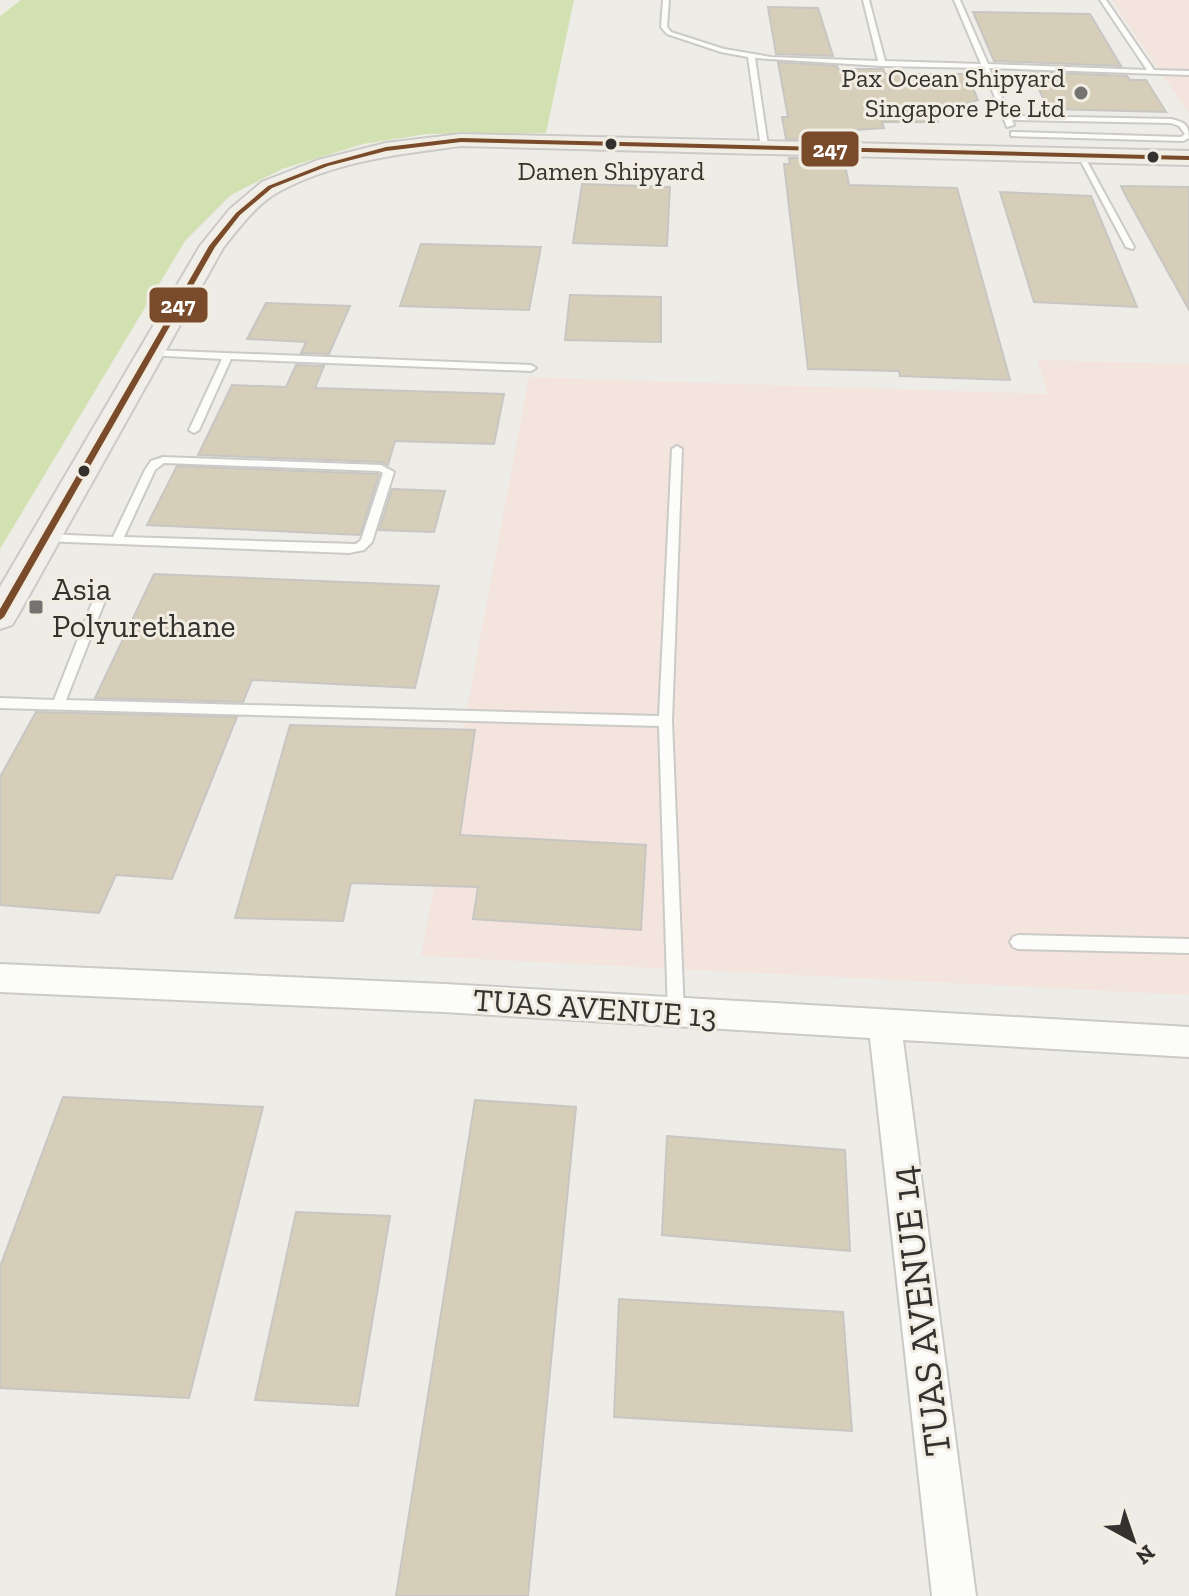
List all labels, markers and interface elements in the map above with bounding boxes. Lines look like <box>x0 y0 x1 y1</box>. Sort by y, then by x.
place label: Pax Ocean Shipyard Singapore Pte Ltd <box>841 62 1065 124</box>
marker: Pax Ocean Shipyard Singapore Pte Ltd <box>1072 84 1090 102</box>
line badge: 247 <box>800 130 860 168</box>
marker: Damen Shipyard <box>603 136 619 152</box>
text: 247 <box>813 136 848 163</box>
unlabelled marker <box>1145 149 1161 165</box>
place label: Damen Shipyard <box>518 155 704 187</box>
line badge: 247 <box>148 286 209 324</box>
text: 247 <box>161 292 196 319</box>
unlabelled marker <box>76 463 92 479</box>
place label: Asia Polyurethane <box>52 570 236 645</box>
marker: Asia Polyurethane <box>27 598 45 616</box>
street label: TUAS AVENUE 13 <box>472 981 718 1035</box>
street label: TUAS AVENUE 14 <box>879 1163 961 1459</box>
north arrow <box>1093 1500 1173 1580</box>
text: N <box>1130 1539 1161 1571</box>

